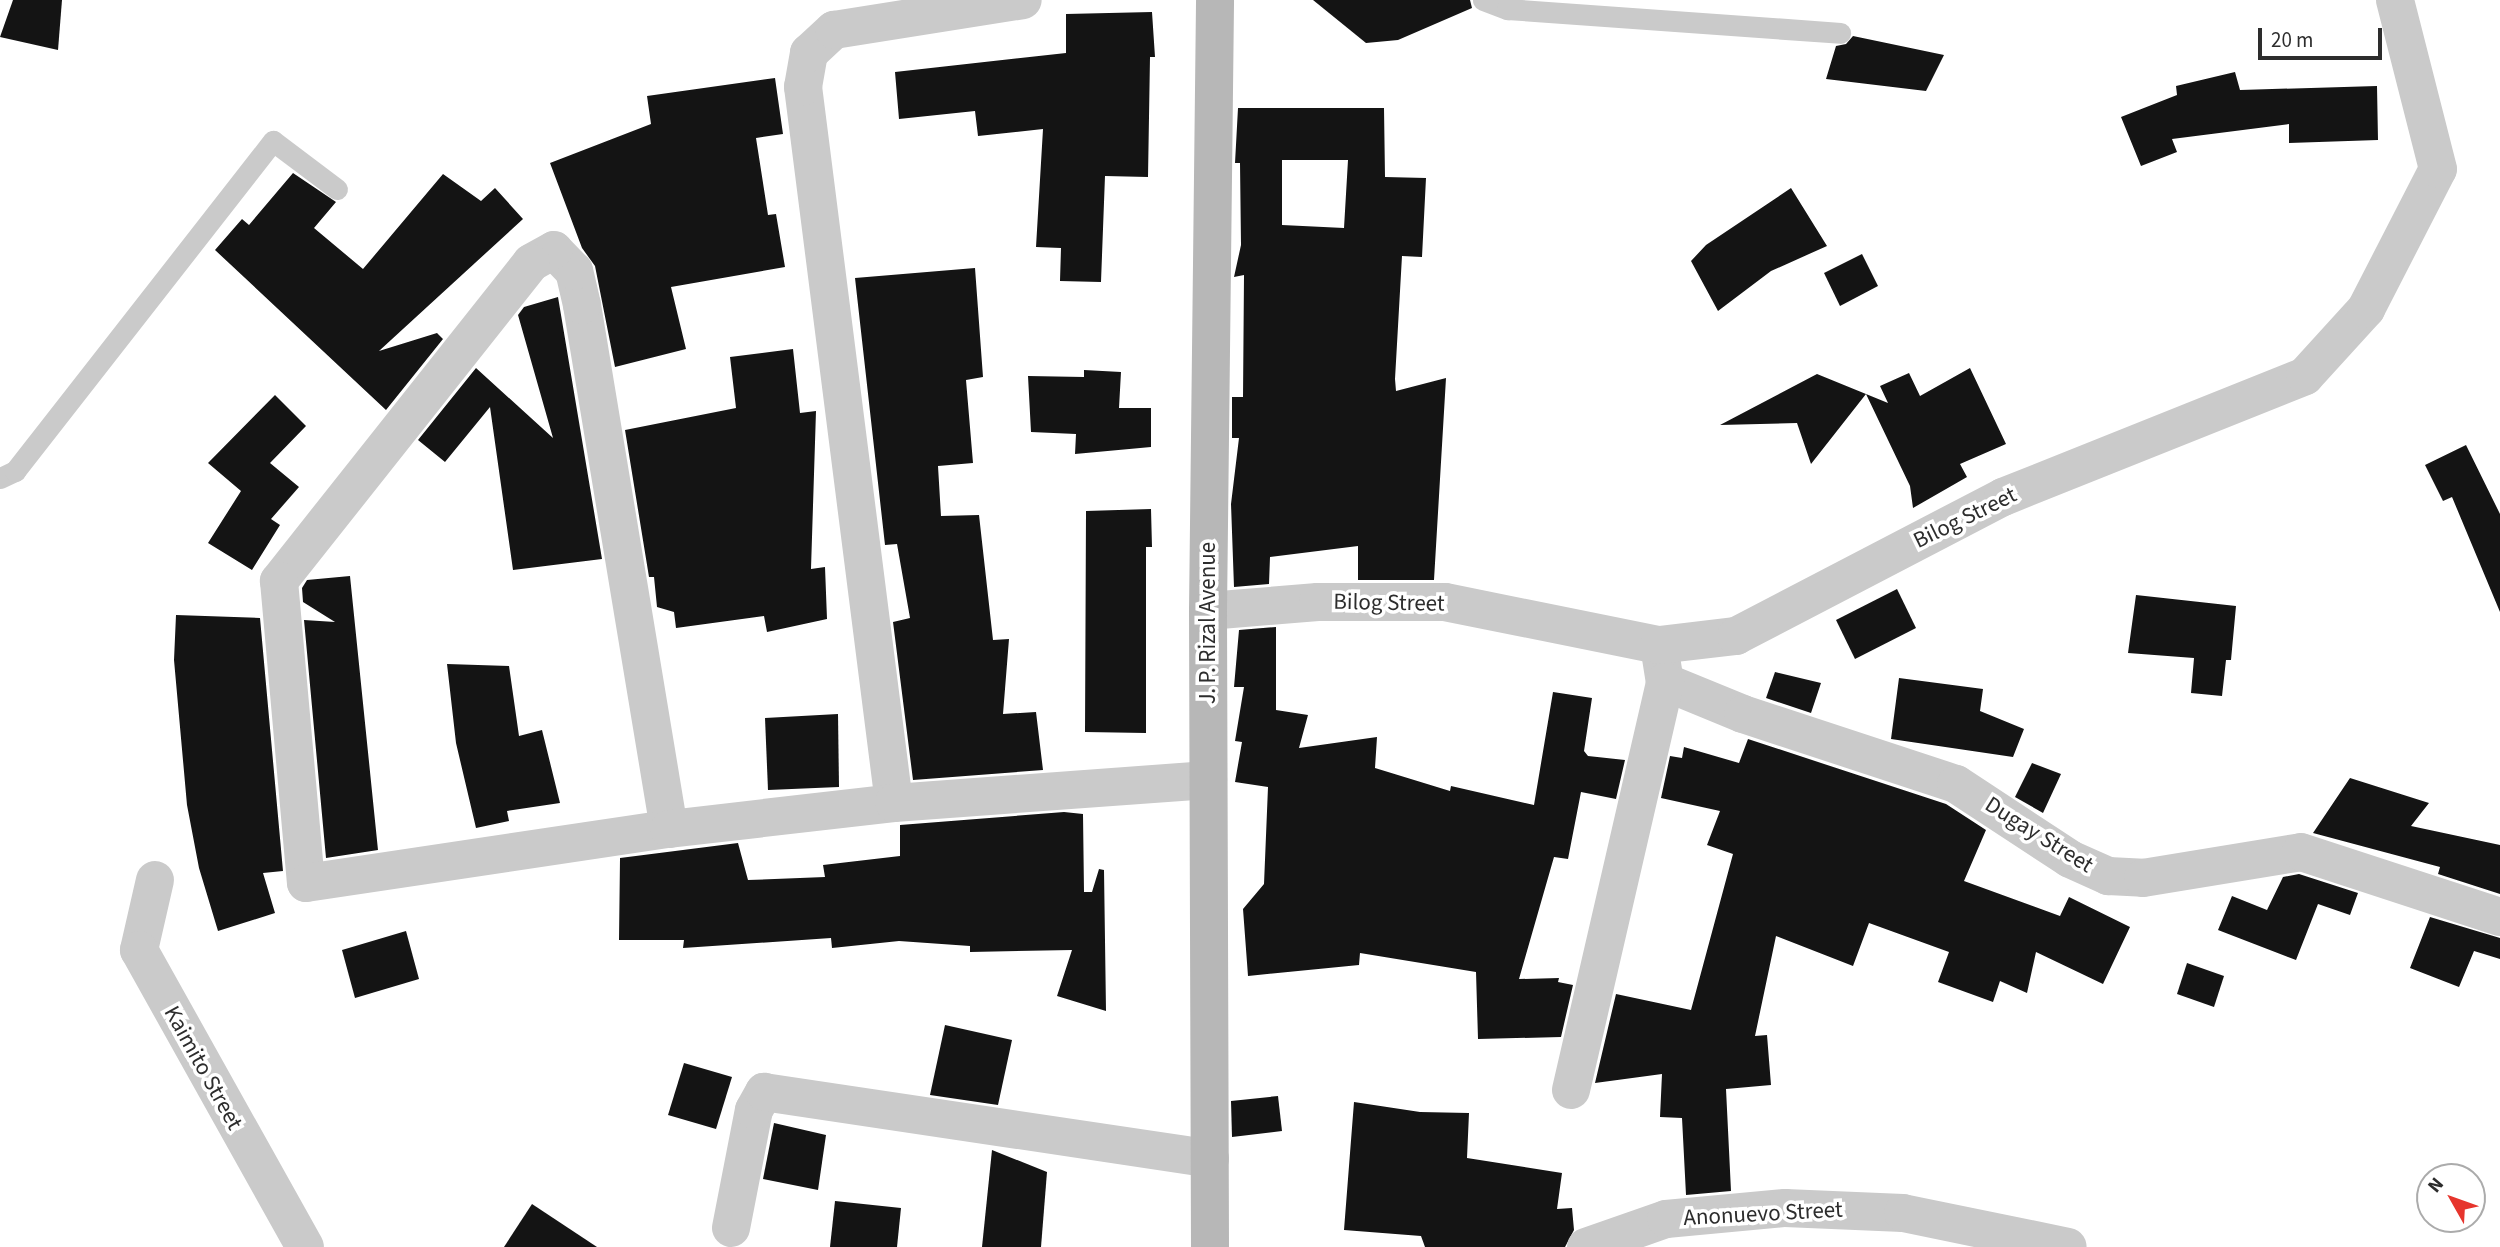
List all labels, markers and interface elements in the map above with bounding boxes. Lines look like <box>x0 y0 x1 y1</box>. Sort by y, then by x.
scale bar <box>2262 14 2386 58</box>
text: 20 m <box>2271 25 2313 55</box>
street label: Bilog Street <box>1909 481 2021 555</box>
street label: J. P. Rizal Avenue <box>1194 542 1222 704</box>
street label: Bilog Street <box>1333 588 1445 618</box>
street label: Dugay Street <box>1980 791 2098 879</box>
street label: Kaimito Street <box>158 1001 248 1135</box>
north arrow <box>2416 1163 2486 1233</box>
text: N <box>2422 1172 2450 1199</box>
street label: Anonuevo Street <box>1683 1196 1843 1232</box>

